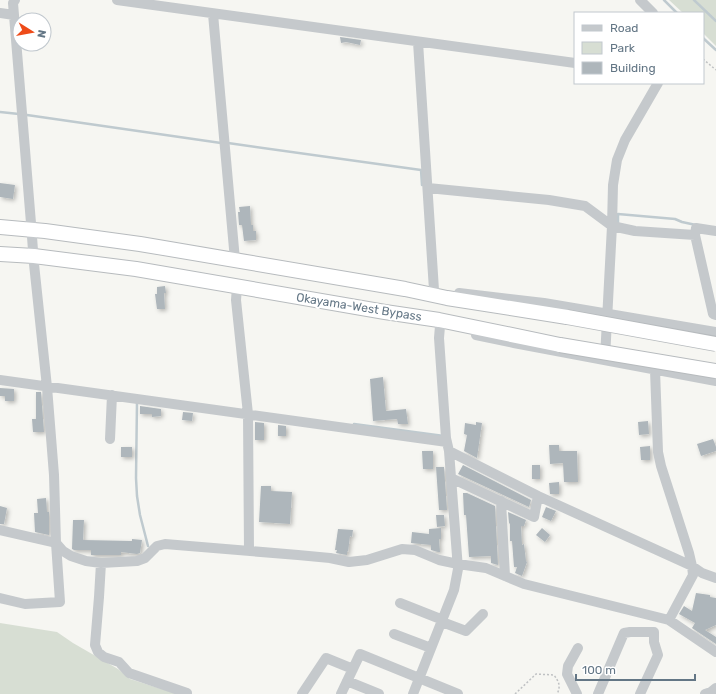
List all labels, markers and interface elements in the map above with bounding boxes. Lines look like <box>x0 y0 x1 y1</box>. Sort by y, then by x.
north arrow <box>12 12 52 52</box>
legend <box>574 12 704 84</box>
text: Road <box>610 21 638 35</box>
text: N <box>34 29 48 39</box>
text: Park <box>610 41 636 55</box>
text: Building <box>610 61 656 75</box>
street label: Okayama-West Bypass <box>295 290 423 324</box>
scale bar <box>576 656 695 682</box>
text: 100 m <box>582 663 616 677</box>

